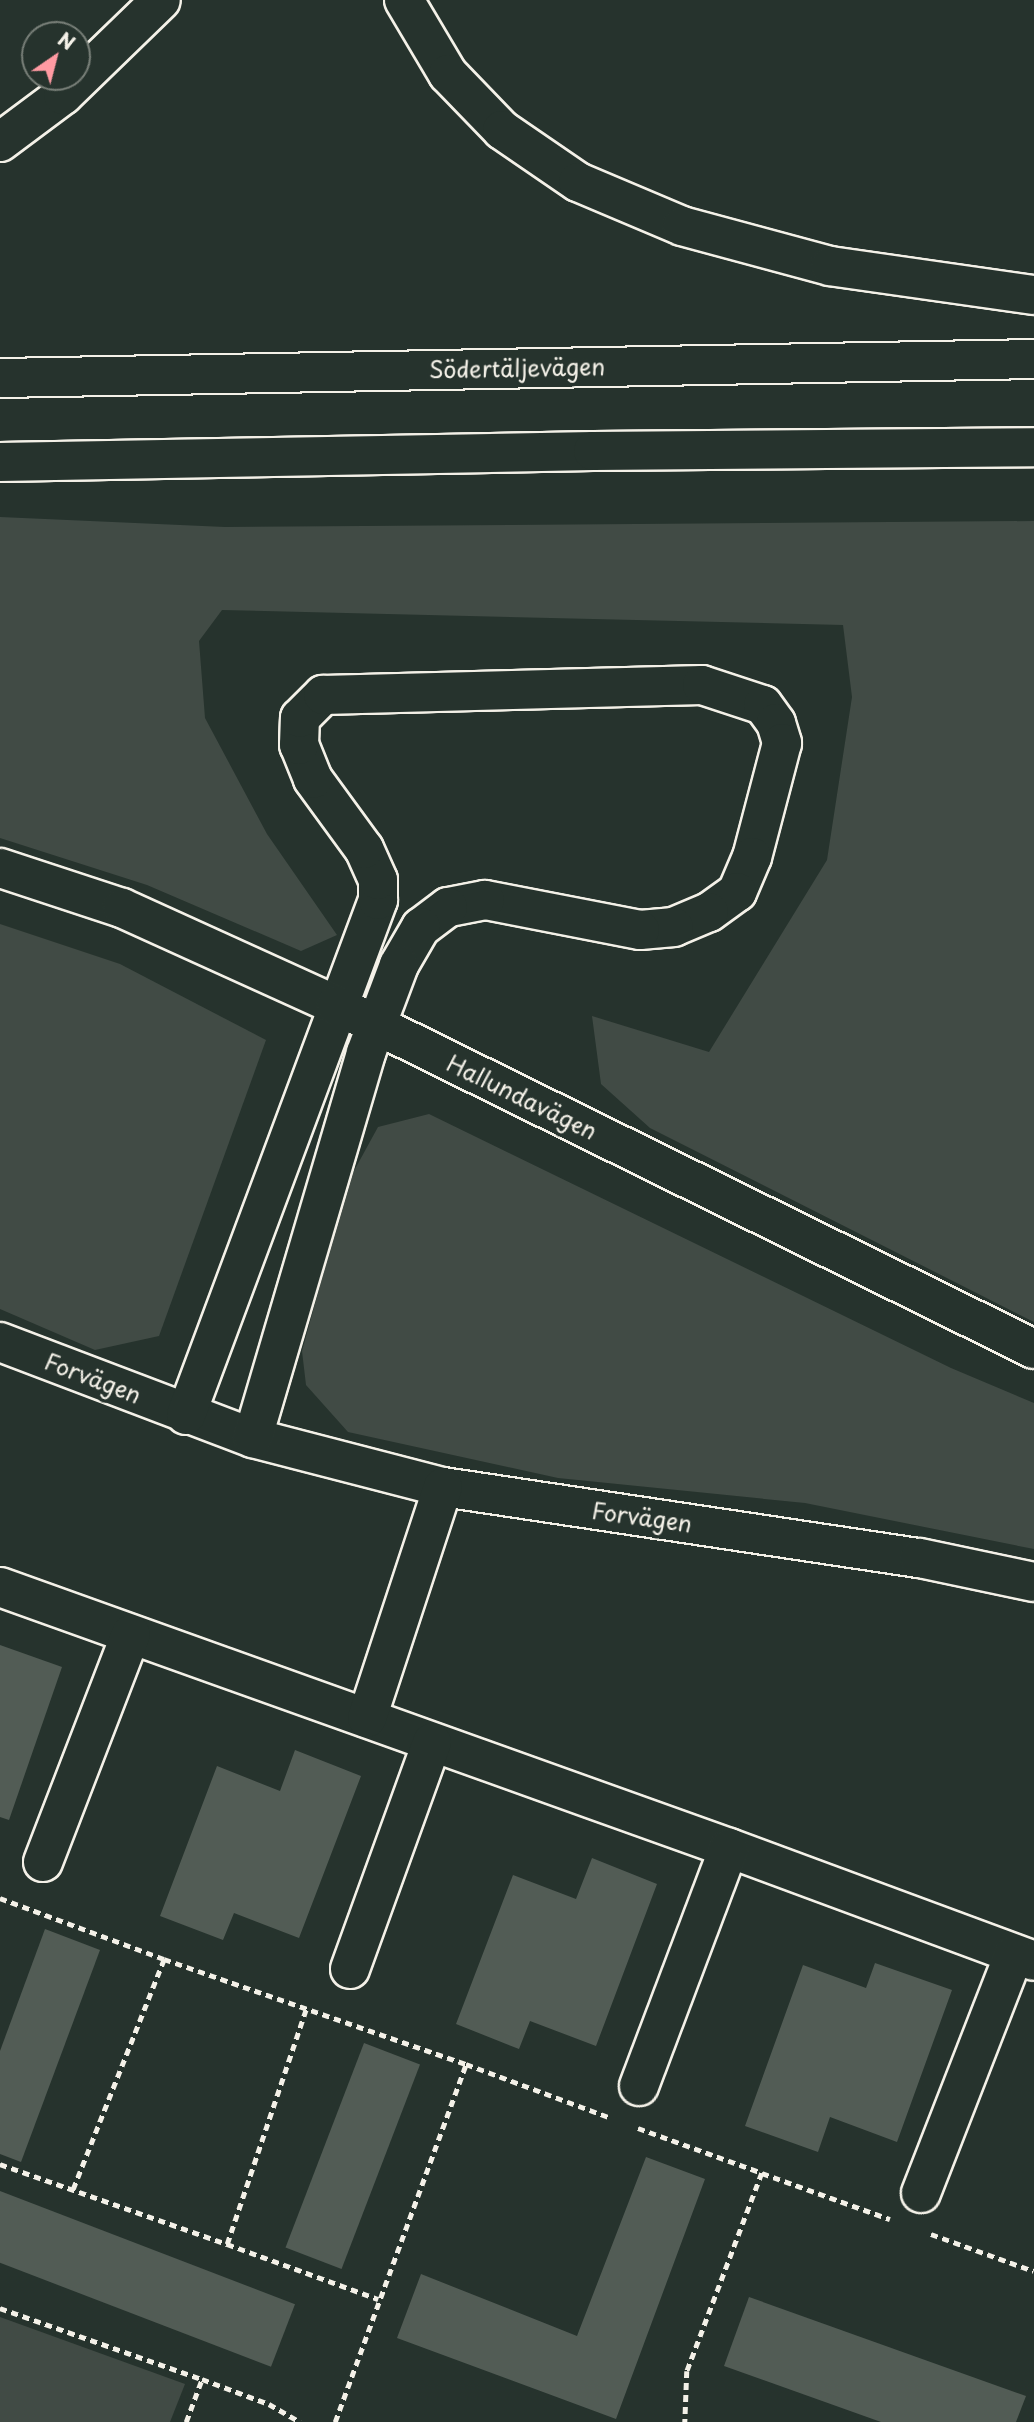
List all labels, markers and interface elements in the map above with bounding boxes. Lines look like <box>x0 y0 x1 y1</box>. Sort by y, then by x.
north arrow <box>21 21 91 91</box>
text: N <box>53 25 81 56</box>
street label: Södertäljevägen <box>429 353 605 383</box>
street label: Hallundavägen <box>443 1049 601 1145</box>
street label: Forvägen <box>41 1347 145 1409</box>
street label: Forvägen <box>590 1496 694 1538</box>

